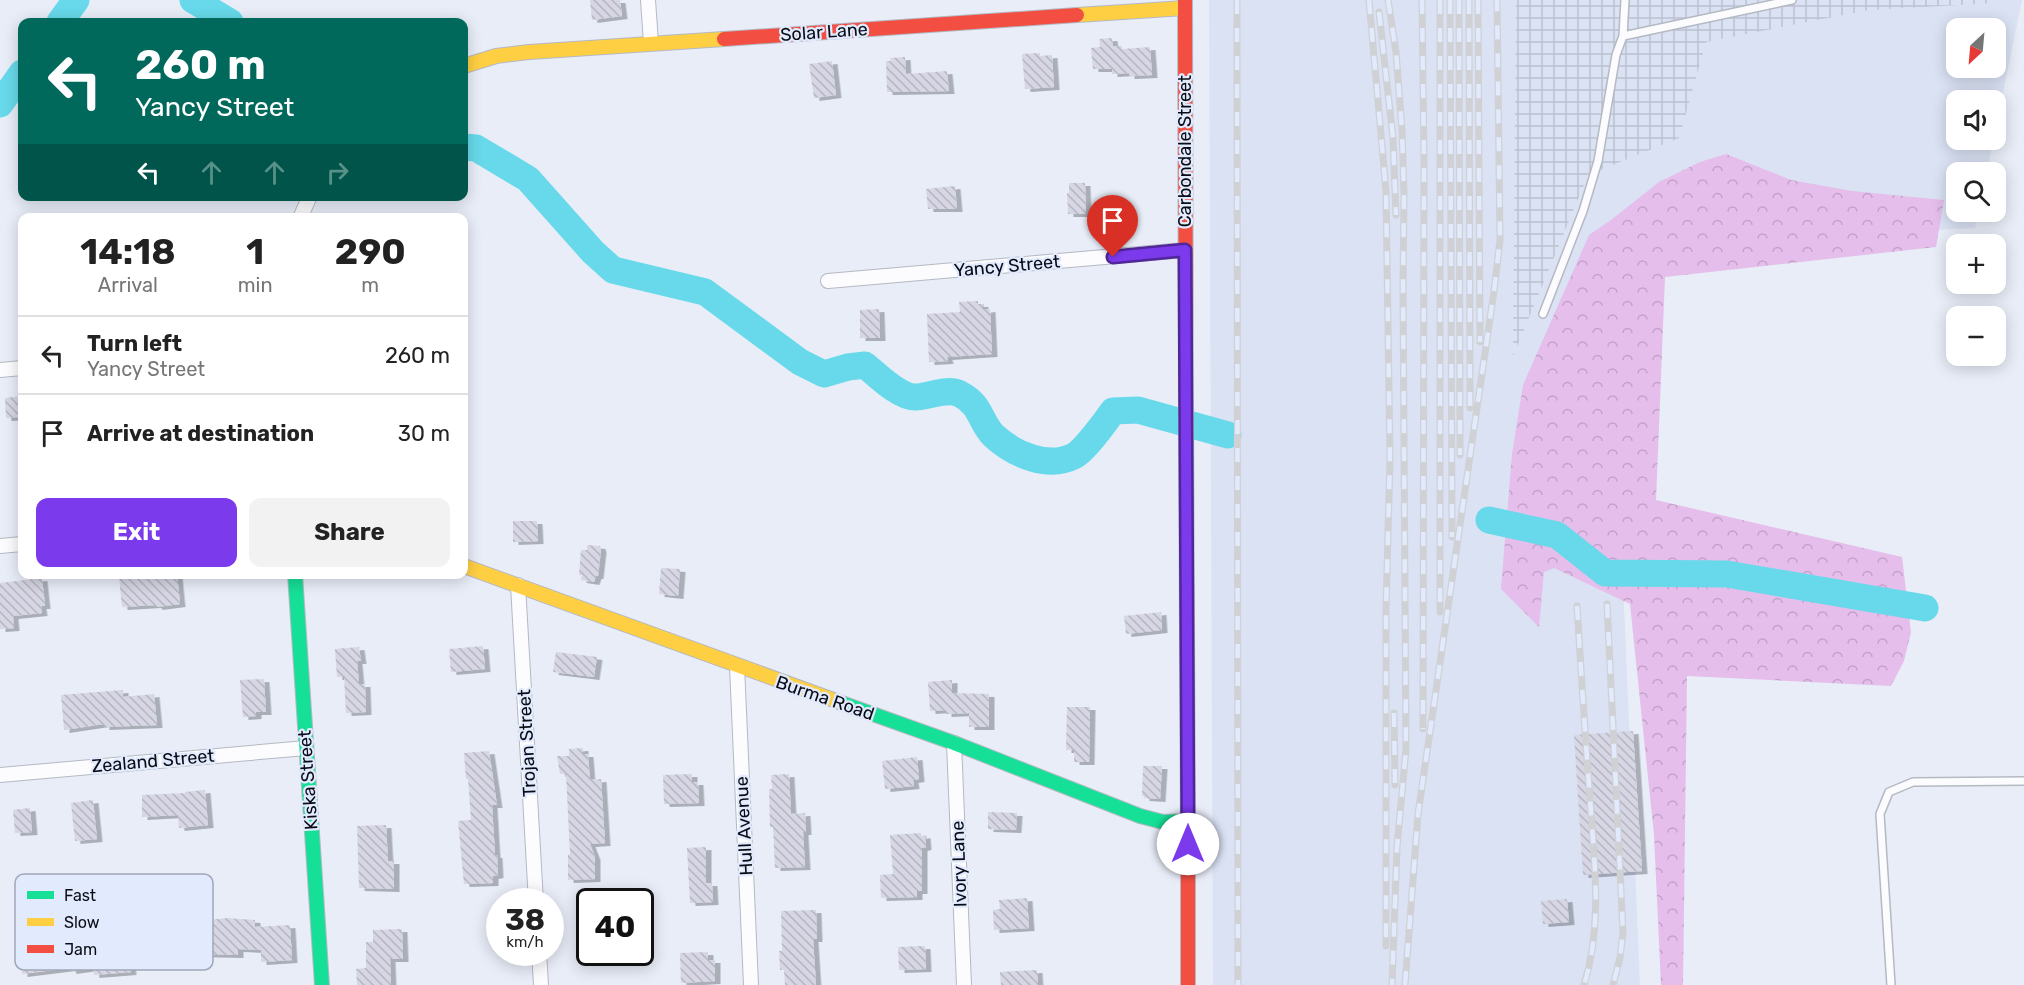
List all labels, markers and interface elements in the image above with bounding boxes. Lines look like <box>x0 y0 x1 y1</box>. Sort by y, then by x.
street label: Solar Lane <box>779 18 869 46</box>
north arrow <box>1946 18 2006 78</box>
map controls <box>1946 18 2006 366</box>
text: 260 m <box>135 40 266 90</box>
icon: left <box>36 42 114 120</box>
street label: Carbondale Street <box>1174 75 1196 227</box>
button: sound <box>1946 90 2006 150</box>
text: Yancy Street <box>135 91 294 123</box>
icon: left <box>132 156 165 189</box>
icon: ahead <box>195 156 228 189</box>
icon: ahead <box>258 156 291 189</box>
icon: right <box>321 156 354 189</box>
button: search <box>1946 162 2006 222</box>
pin <box>1087 195 1138 257</box>
icon: arrive <box>1096 204 1129 237</box>
text: 14:18 <box>80 230 176 273</box>
text: 1 <box>246 230 264 273</box>
text: 290 <box>335 230 406 273</box>
button: + <box>1946 234 2006 294</box>
street label: Yancy Street <box>953 250 1061 282</box>
text: Arrival <box>98 273 158 297</box>
text: min <box>238 273 273 297</box>
text: m <box>361 273 379 297</box>
button: − <box>1946 306 2006 366</box>
text: Turn left <box>87 330 182 357</box>
icon: left <box>36 339 69 372</box>
text: 260 m <box>385 342 450 369</box>
text: Yancy Street <box>87 357 205 381</box>
icon: arrive <box>36 417 69 450</box>
text: Arrive at destination <box>87 420 314 447</box>
text: 30 m <box>398 420 450 447</box>
button: Exit <box>36 498 237 567</box>
button: Share <box>249 498 450 567</box>
street label: Burma Road <box>773 671 877 725</box>
street label: Trojan Street <box>513 689 541 797</box>
street label: Kiska Street <box>294 729 322 831</box>
street label: Zealand Street <box>91 745 215 777</box>
street label: Hull Avenue <box>730 776 758 876</box>
position arrow <box>1156 812 1220 876</box>
street label: Ivory Lane <box>946 820 972 908</box>
legend <box>15 874 213 970</box>
text: Fast <box>64 886 96 905</box>
speed limit sign: 40 <box>576 888 654 966</box>
text: 38 <box>505 902 545 938</box>
text: Slow <box>64 913 100 932</box>
text: km/h <box>506 933 544 951</box>
text: Jam <box>64 940 97 959</box>

